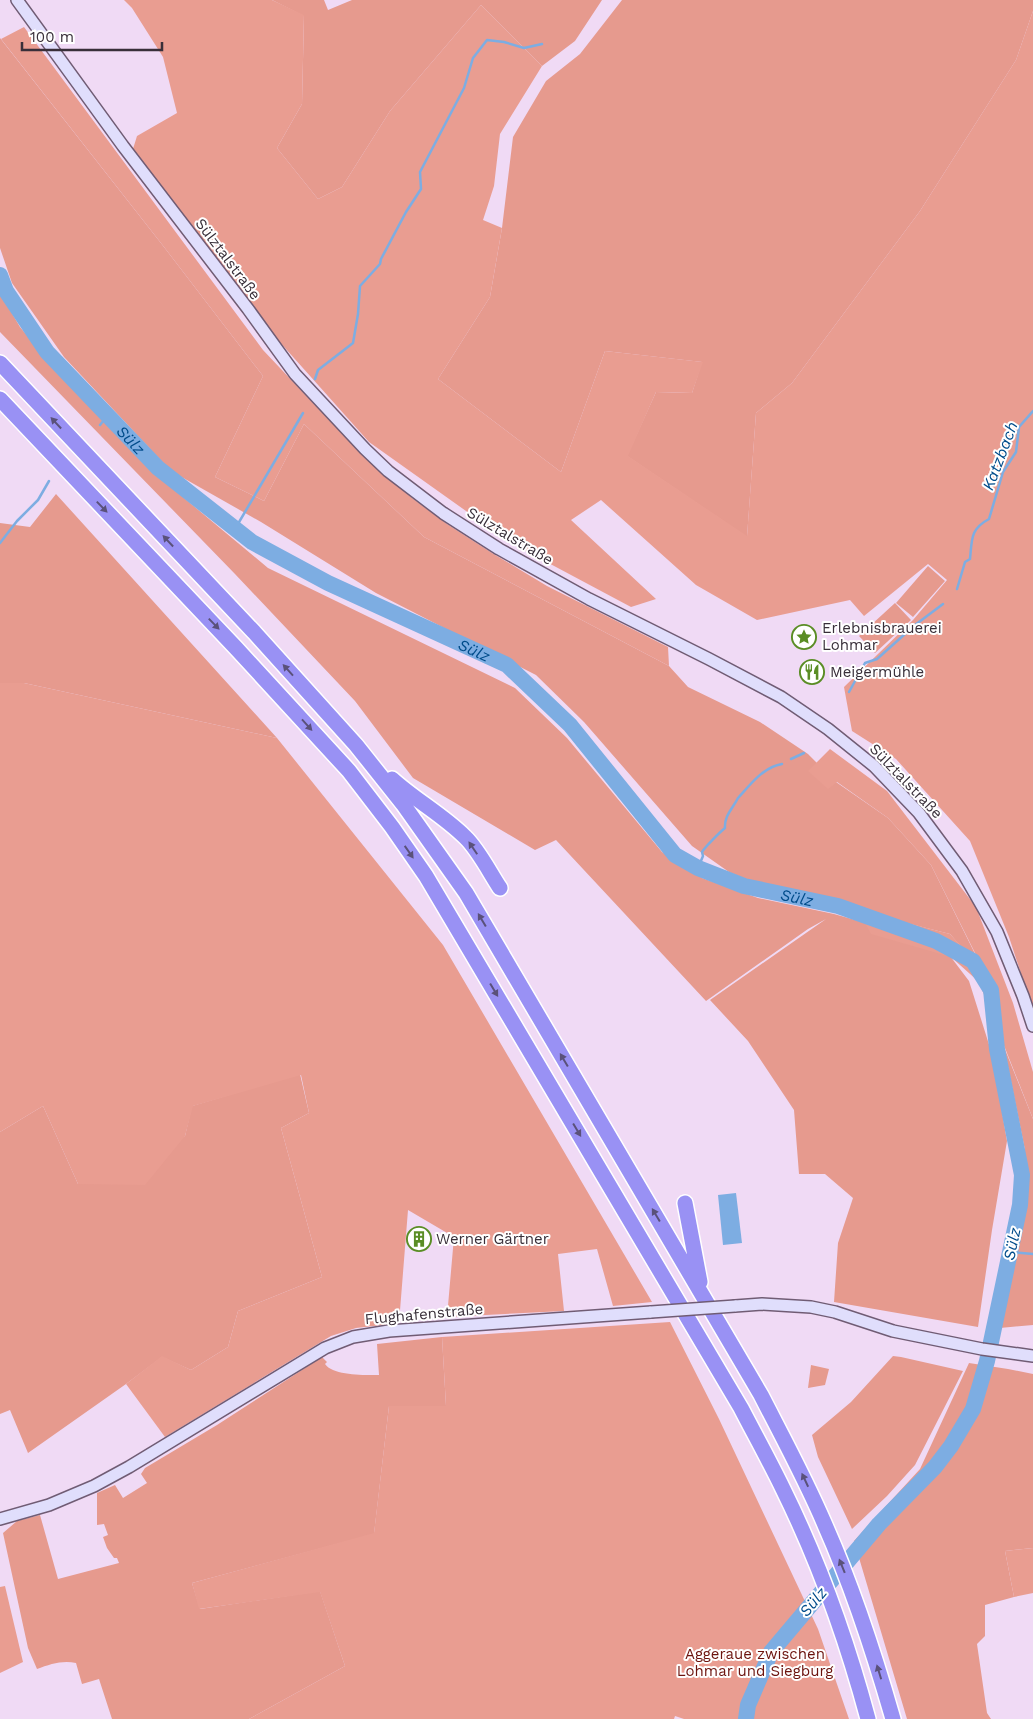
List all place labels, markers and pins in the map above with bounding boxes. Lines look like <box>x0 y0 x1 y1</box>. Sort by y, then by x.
place label: Erlebnisbrauerei Lohmar <box>822 619 942 654</box>
place icon: Erlebnisbrauerei Lohmar <box>791 624 817 650</box>
restaurant icon: Meigermühle <box>799 659 825 685</box>
place label: Meigermühle <box>830 663 924 681</box>
building icon: Werner Gärtner <box>406 1226 432 1252</box>
place label: Werner Gärtner <box>436 1230 549 1248</box>

